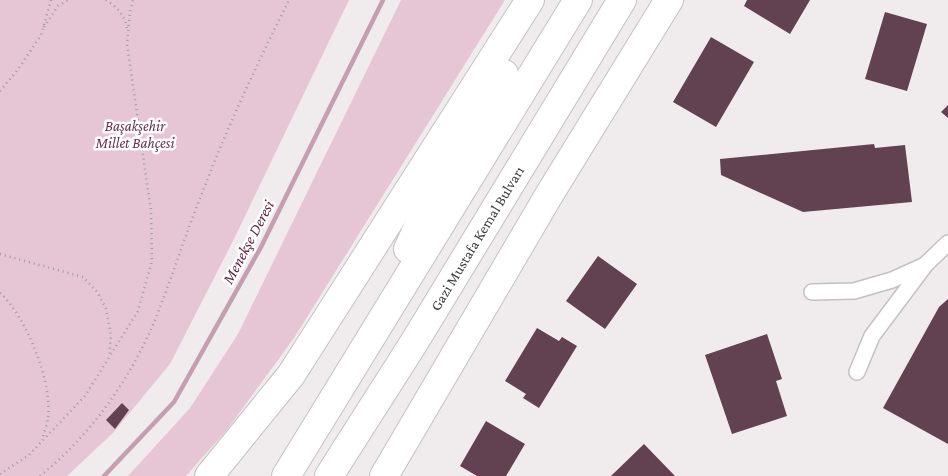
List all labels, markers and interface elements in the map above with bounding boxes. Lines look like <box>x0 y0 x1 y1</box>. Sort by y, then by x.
park label: Başakşehir Millet Bahçesi <box>95 118 175 152</box>
street label: Gazi Mustafa Kemal Bulvarı <box>427 163 527 314</box>
water label: Menekşe Deresi <box>218 197 278 288</box>

